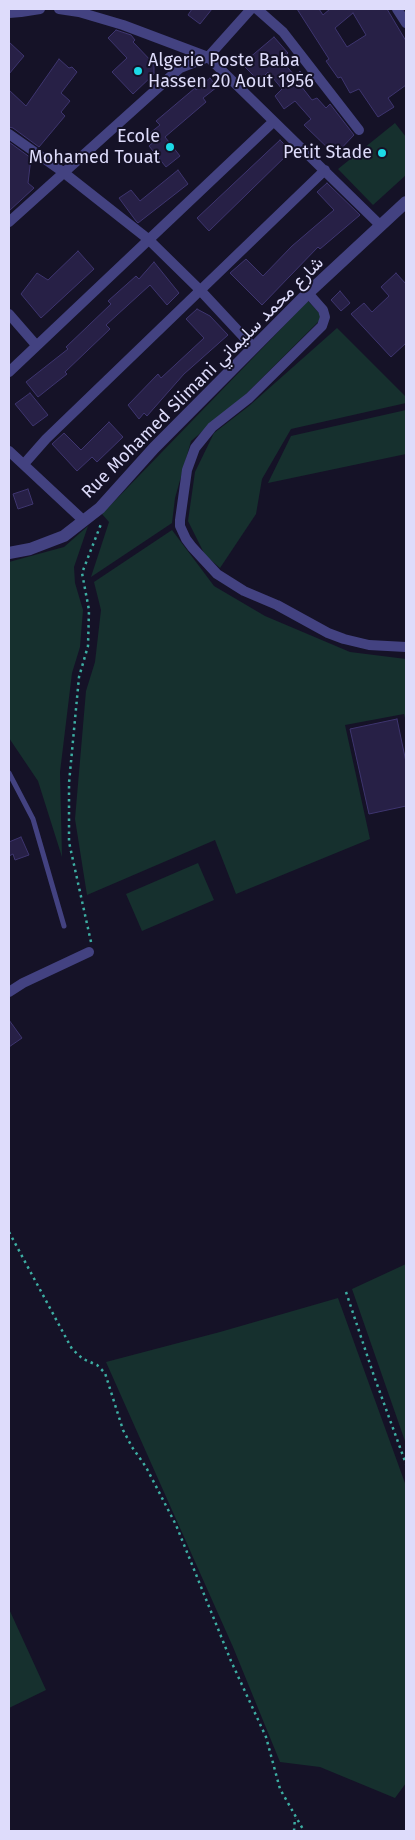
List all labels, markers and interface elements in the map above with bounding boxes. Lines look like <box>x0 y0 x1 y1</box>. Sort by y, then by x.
place label: Algerie Poste Baba Hassen 20 Aout 1956 <box>148 50 314 92</box>
marker: Algerie Poste Baba Hassen 20 Aout 1956 <box>132 65 144 77</box>
place label: Ecole Mohamed Touat <box>29 126 160 168</box>
marker: Ecole Mohamed Touat <box>164 141 176 153</box>
place label: Petit Stade <box>283 142 372 164</box>
marker: Petit Stade <box>376 147 388 159</box>
street label: Rue Mohamed Slimani شارع محمد سليماني <box>78 253 328 503</box>

